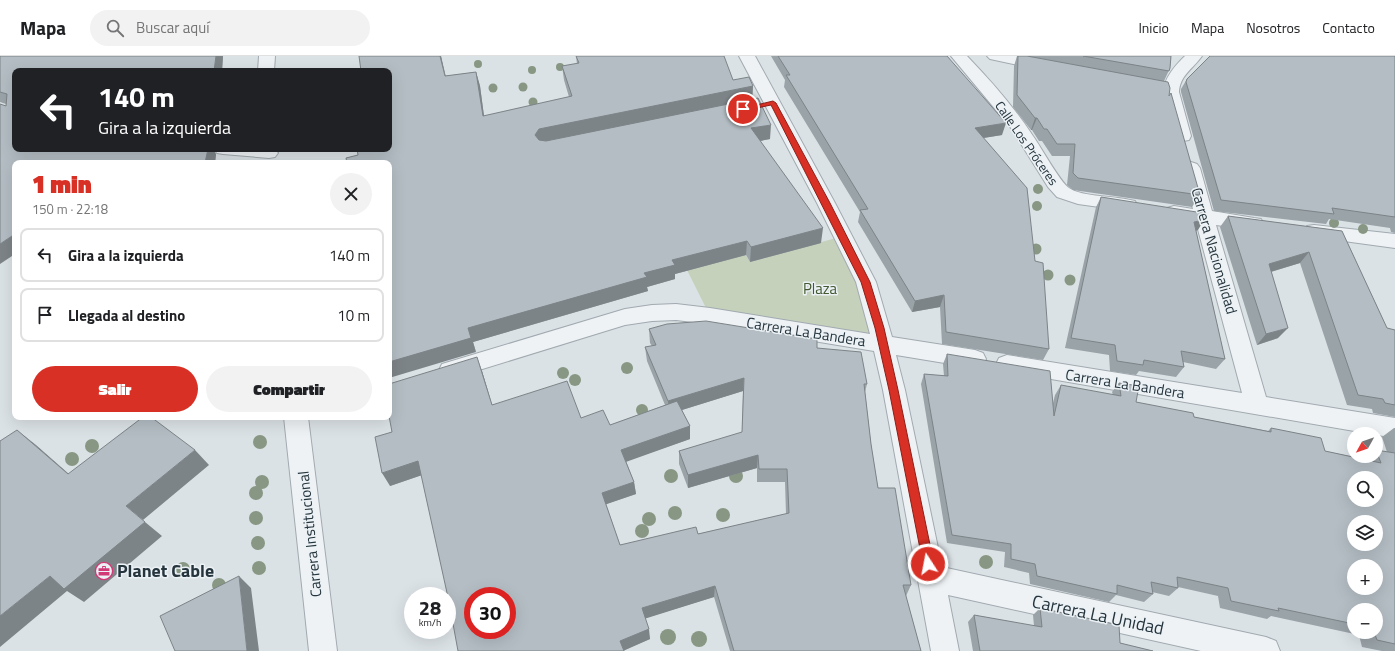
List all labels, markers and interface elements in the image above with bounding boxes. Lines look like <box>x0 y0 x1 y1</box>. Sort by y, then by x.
search box <box>90 10 370 46</box>
text: Mapa <box>20 13 66 42</box>
text: Buscar aquí <box>136 16 209 39</box>
icon: search <box>104 17 126 39</box>
text: Inicio <box>1138 17 1169 38</box>
text: Mapa <box>1191 17 1224 38</box>
text: Nosotros <box>1246 17 1300 38</box>
text: Contacto <box>1322 17 1375 38</box>
text: 140 m <box>98 75 175 118</box>
icon: left <box>32 84 84 136</box>
pin <box>726 92 760 126</box>
street label: Calle Los Próceres <box>990 97 1064 189</box>
icon: arrive <box>732 98 754 120</box>
text: Gira a la izquierda <box>98 114 231 141</box>
text: 1 min <box>32 166 92 202</box>
button: close <box>330 173 372 215</box>
street label: Carrera Nacionalidad <box>1185 185 1244 317</box>
text: 150 m · 22:18 <box>32 199 108 219</box>
icon: left <box>34 244 56 266</box>
text: Gira a la izquierda <box>68 244 184 267</box>
text: 140 m <box>329 244 370 267</box>
park label: Plaza <box>803 277 838 300</box>
icon: arrive <box>34 304 56 326</box>
text: Llegada al destino <box>68 304 185 327</box>
text: 10 m <box>337 304 370 327</box>
street label: Carrera La Bandera <box>745 311 868 352</box>
street label: Carrera La Bandera <box>1064 363 1187 404</box>
button: Salir <box>32 366 198 412</box>
button: Compartir <box>206 366 372 412</box>
north arrow <box>1347 427 1383 463</box>
map controls <box>1347 427 1383 639</box>
street label: Carrera Institucional <box>291 470 328 598</box>
button: search <box>1347 471 1383 507</box>
button: layers <box>1347 515 1383 551</box>
position arrow <box>907 543 949 585</box>
place label: Planet Cable <box>117 557 214 584</box>
button: + <box>1347 559 1383 595</box>
office icon: Planet Cable <box>94 561 114 581</box>
speed limit sign: 30 <box>464 587 516 639</box>
street label: Carrera La Unidad <box>1030 587 1167 642</box>
text: 28 <box>419 592 441 623</box>
button: − <box>1347 603 1383 639</box>
text: km/h <box>419 615 441 630</box>

